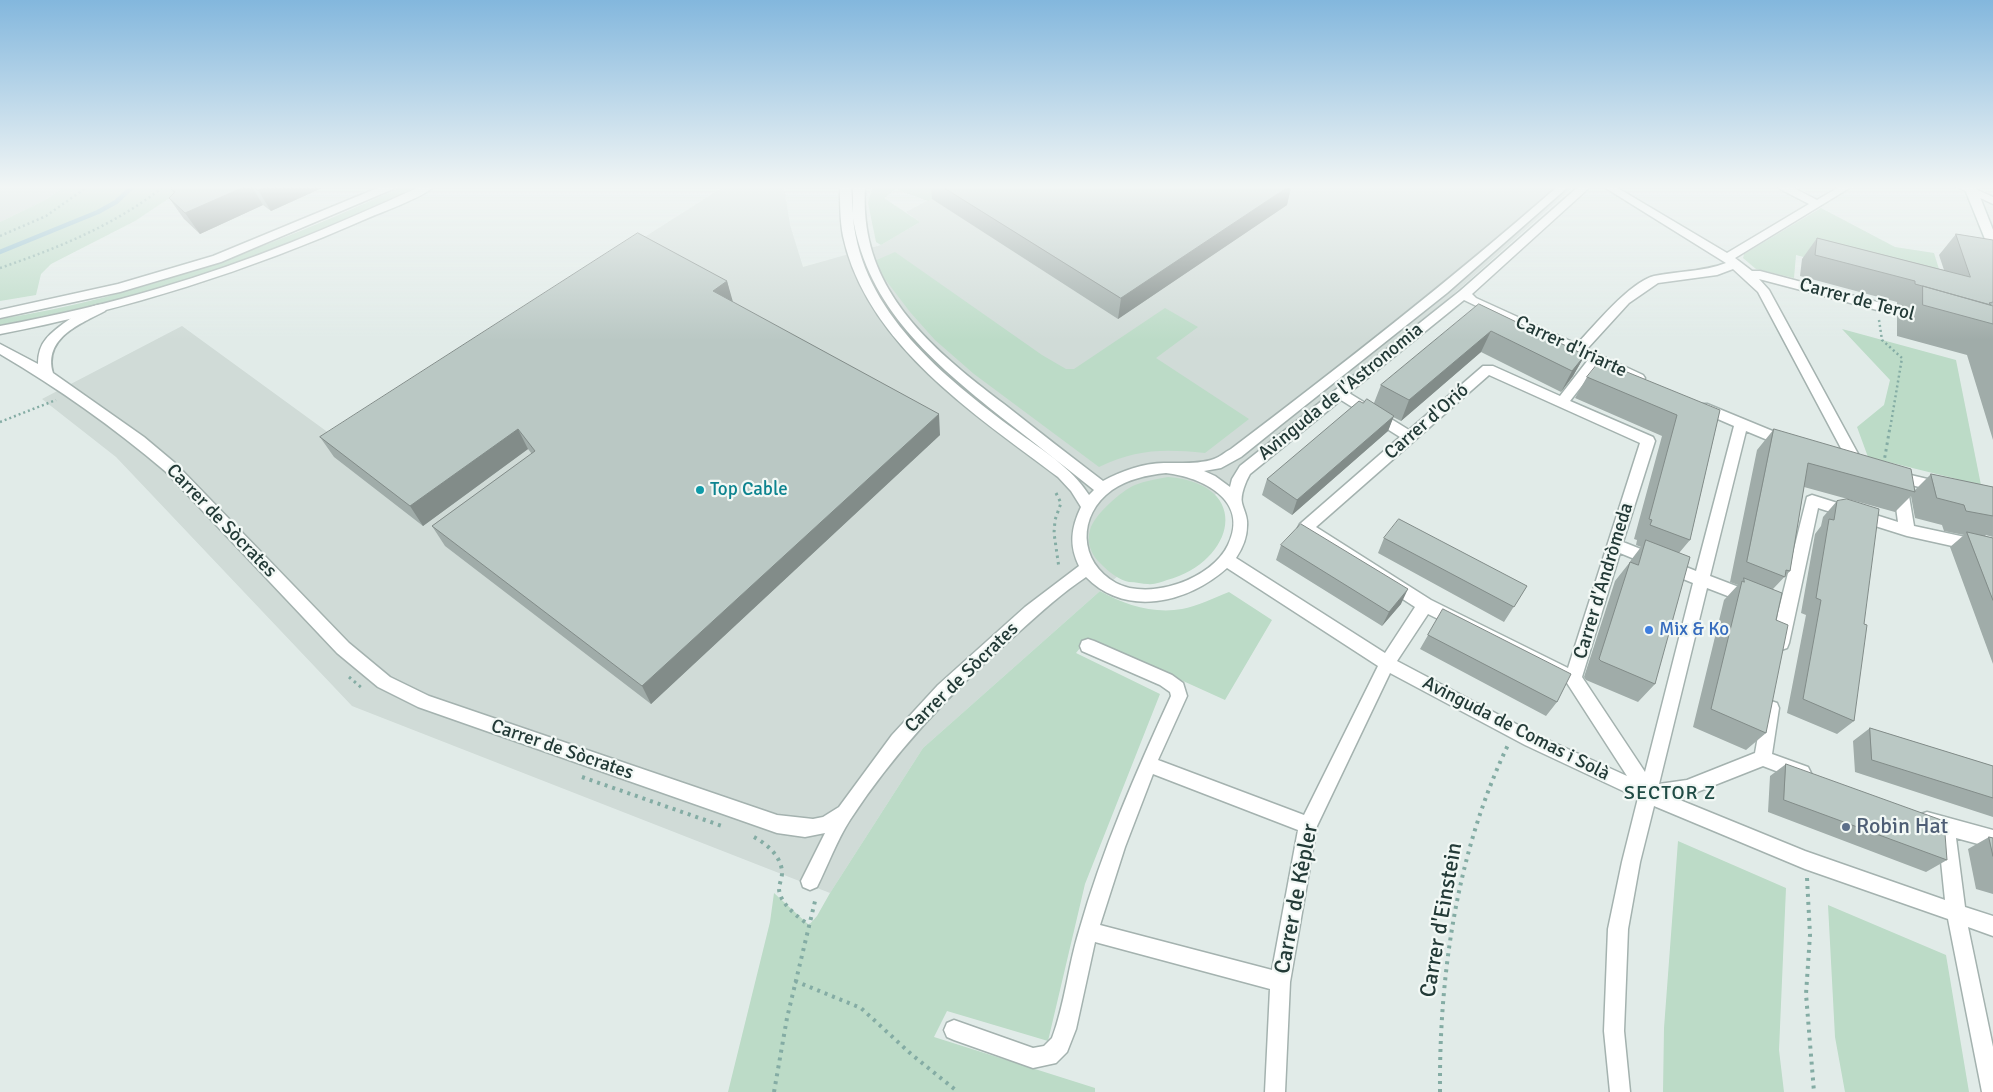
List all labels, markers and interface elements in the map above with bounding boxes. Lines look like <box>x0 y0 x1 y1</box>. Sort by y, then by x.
street label: Carrer de Terol <box>1797 274 1917 326</box>
street label: Carrer d'Iriarte <box>1512 311 1630 383</box>
street label: Avinguda de l'Astronomia <box>1254 318 1428 466</box>
street label: Carrer d'Orió <box>1380 379 1474 465</box>
street label: Carrer de Sòcrates <box>161 459 281 583</box>
place label: Top Cable <box>710 479 788 501</box>
marker: Top Cable <box>694 484 706 496</box>
street label: Carrer d'Andròmeda <box>1569 500 1639 662</box>
street label: Carrer de Sòcrates <box>900 618 1024 738</box>
place label: Mix & Ko <box>1659 619 1729 641</box>
marker: Mix & Ko <box>1643 624 1655 636</box>
street label: Avinguda de Comas i Solà <box>1419 672 1613 786</box>
street label: Carrer de Sòcrates <box>488 715 636 785</box>
district label: SECTOR Z <box>1623 782 1717 806</box>
place label: Robin Hat <box>1856 814 1948 840</box>
marker: Robin Hat <box>1840 821 1852 833</box>
street label: Carrer de Kèpler <box>1270 822 1324 976</box>
street label: Carrer d'Einstein <box>1415 841 1469 999</box>

